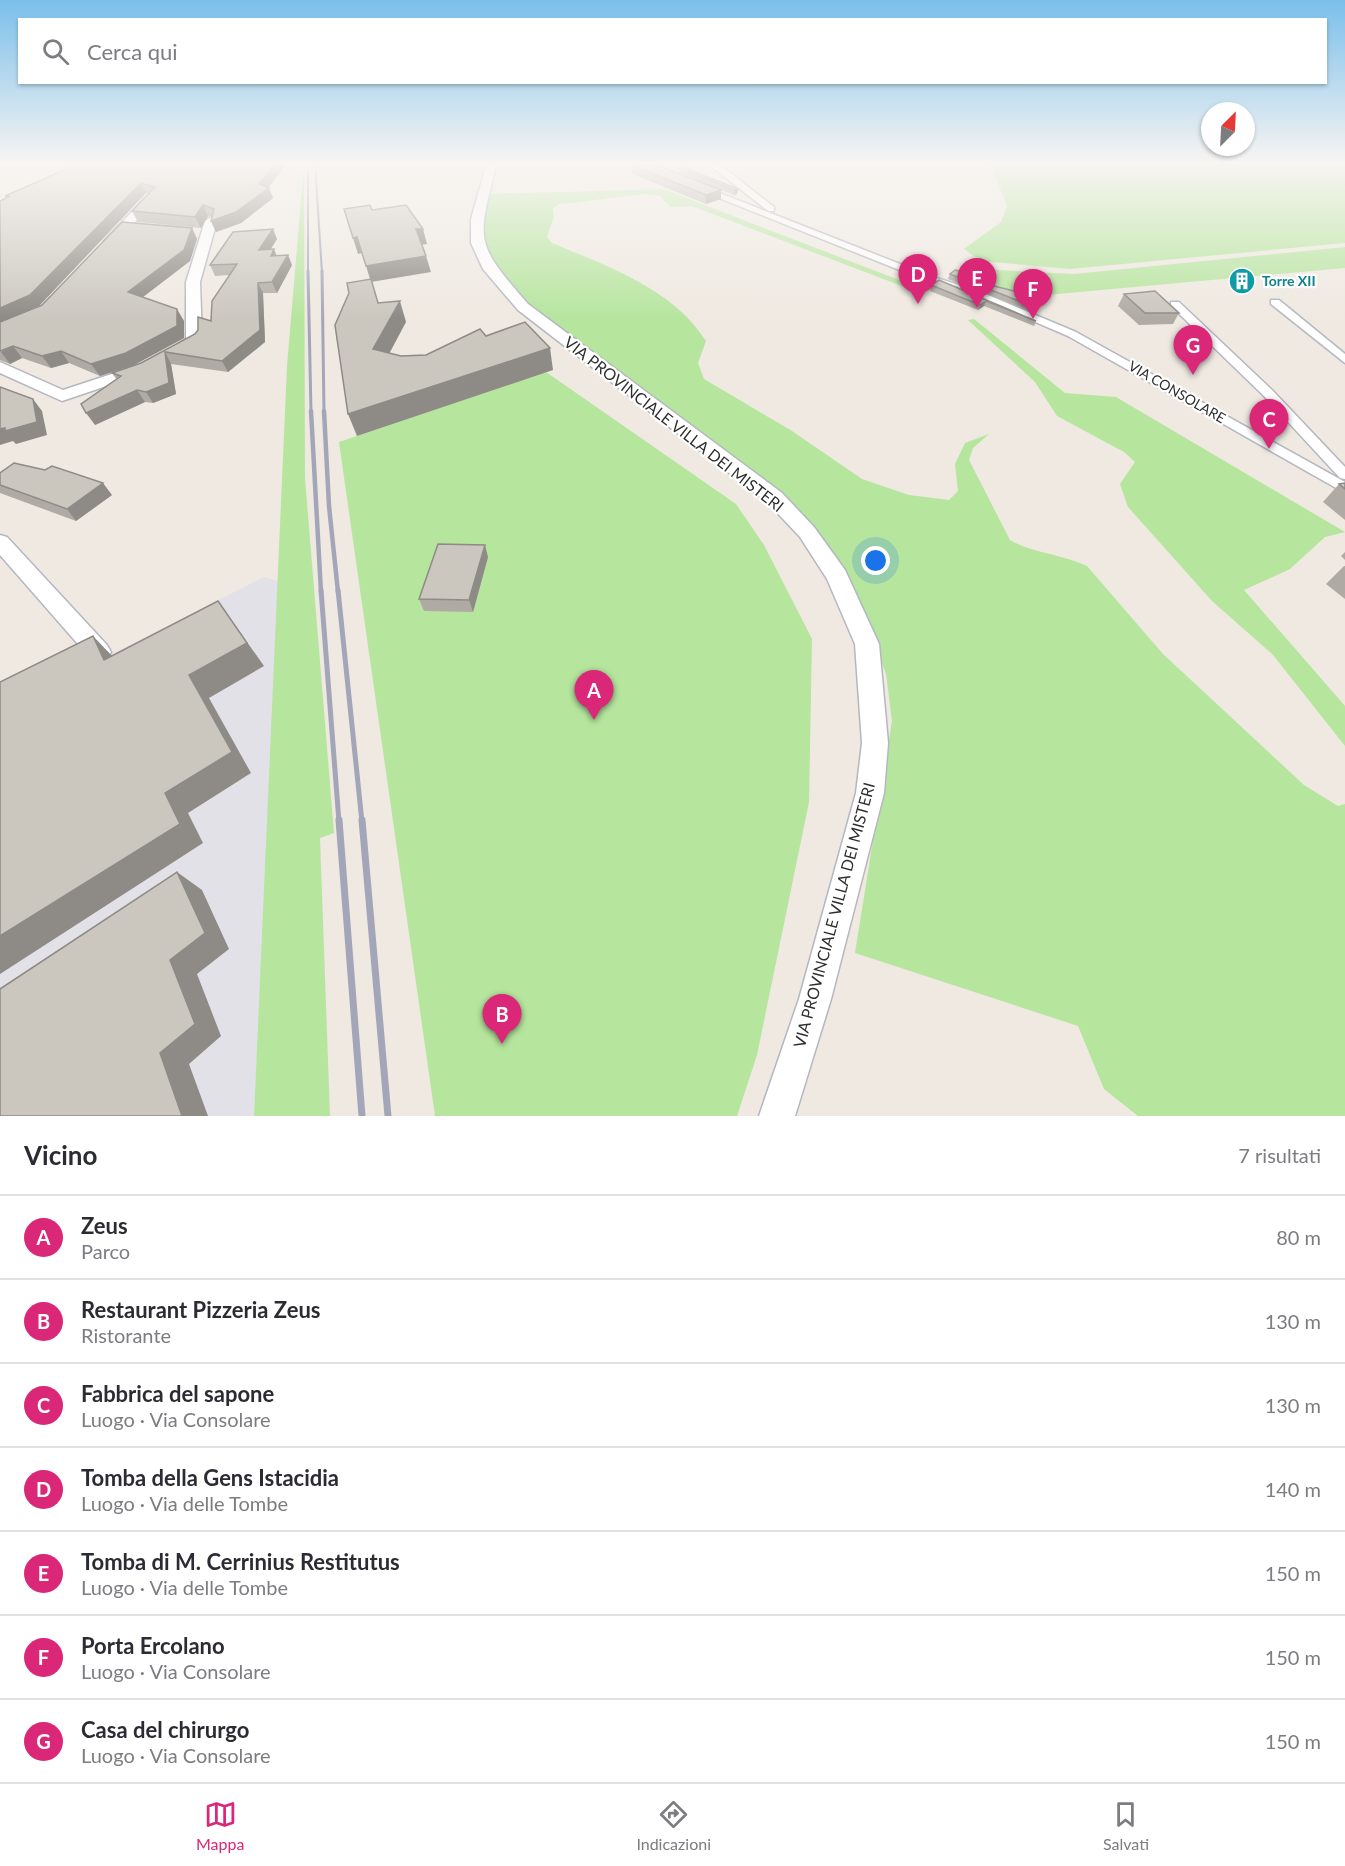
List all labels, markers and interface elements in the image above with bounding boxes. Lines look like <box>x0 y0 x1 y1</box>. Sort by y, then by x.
search box <box>18 18 1327 84</box>
icon: search <box>39 35 72 68</box>
text: Cerca qui <box>87 38 178 65</box>
north arrow <box>1201 102 1255 156</box>
pin: D <box>898 254 938 304</box>
pin: E <box>958 258 996 308</box>
building icon: Torre XII <box>1227 266 1257 296</box>
pin: F <box>1014 270 1052 319</box>
place label: Torre XII <box>1262 272 1316 289</box>
pin: G <box>1174 326 1212 375</box>
street label: VIA PROVINCIALE VILLA DEI MISTERI <box>561 332 788 515</box>
street label: VIA CONSOLARE <box>1126 357 1229 426</box>
pin: C <box>1250 400 1288 449</box>
your location <box>861 546 890 575</box>
pin: A <box>574 670 614 720</box>
street label: VIA PROVINCIALE VILLA DEI MISTERI <box>789 780 878 1049</box>
pin: B <box>482 994 522 1044</box>
text: Vicino <box>24 1139 97 1171</box>
text: 7 risultati <box>1238 1143 1321 1167</box>
text: Zeus <box>81 1212 128 1239</box>
text: A <box>37 1225 50 1249</box>
text: 80 m <box>1276 1225 1321 1249</box>
text: Parco <box>81 1239 130 1263</box>
text: Restaurant Pizzeria Zeus <box>81 1296 321 1323</box>
text: B <box>37 1309 50 1333</box>
text: 130 m <box>1265 1309 1321 1333</box>
text: Ristorante <box>81 1323 171 1347</box>
text: Fabbrica del sapone <box>81 1380 274 1407</box>
text: C <box>37 1393 50 1417</box>
text: 130 m <box>1265 1393 1321 1417</box>
text: Luogo · Via Consolare <box>81 1407 271 1431</box>
text: Tomba della Gens Istacidia <box>81 1464 339 1491</box>
text: D <box>36 1477 51 1501</box>
text: 140 m <box>1265 1477 1321 1501</box>
text: Luogo · Via delle Tombe <box>81 1491 288 1515</box>
text: Tomba di M. Cerrinius Restitutus <box>81 1548 400 1575</box>
text: E <box>38 1561 49 1585</box>
text: 150 m <box>1265 1561 1321 1585</box>
text: Luogo · Via delle Tombe <box>81 1575 288 1599</box>
text: Porta Ercolano <box>81 1632 225 1659</box>
text: F <box>38 1645 49 1669</box>
text: 150 m <box>1265 1645 1321 1669</box>
text: Luogo · Via Consolare <box>81 1659 271 1683</box>
text: Casa del chirurgo <box>81 1716 249 1743</box>
text: G <box>36 1729 51 1753</box>
text: 150 m <box>1265 1729 1321 1753</box>
text: Luogo · Via Consolare <box>81 1743 271 1767</box>
tab: Mappa <box>196 1798 244 1853</box>
tab: Indicazioni <box>636 1798 711 1853</box>
tab: Salvati <box>1103 1798 1149 1853</box>

